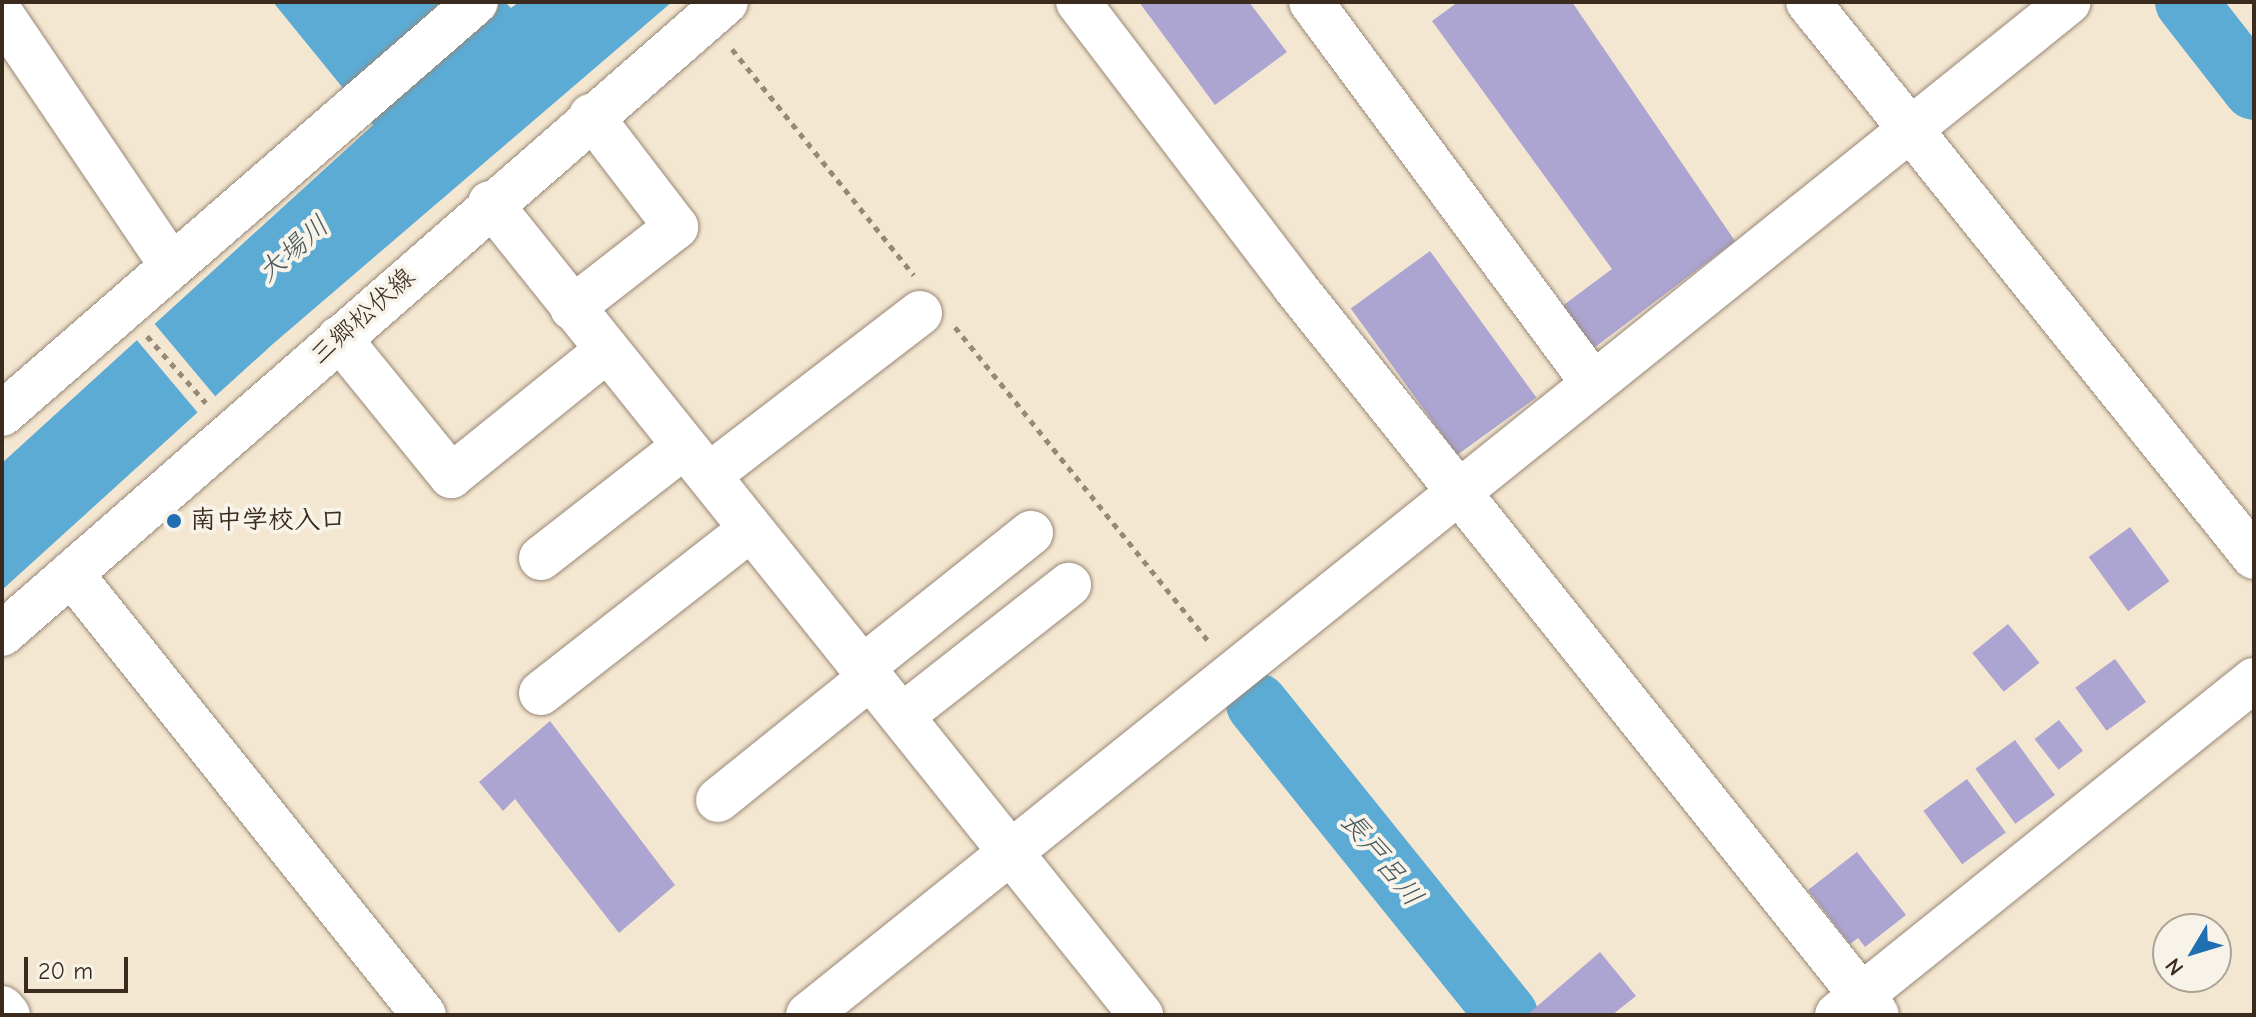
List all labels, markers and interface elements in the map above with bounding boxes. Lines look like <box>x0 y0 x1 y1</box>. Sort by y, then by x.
water label: 大場川 <box>250 209 336 289</box>
street label: 三郷松伏線 <box>304 262 422 372</box>
place label: 南中学校入口 <box>190 505 346 537</box>
marker: 南中学校入口 <box>165 512 183 530</box>
water label: 長戸呂川 <box>1334 805 1430 913</box>
north arrow <box>2152 913 2232 993</box>
scale bar <box>28 941 132 991</box>
text: N <box>2160 953 2189 980</box>
text: 20 m <box>38 957 93 985</box>

